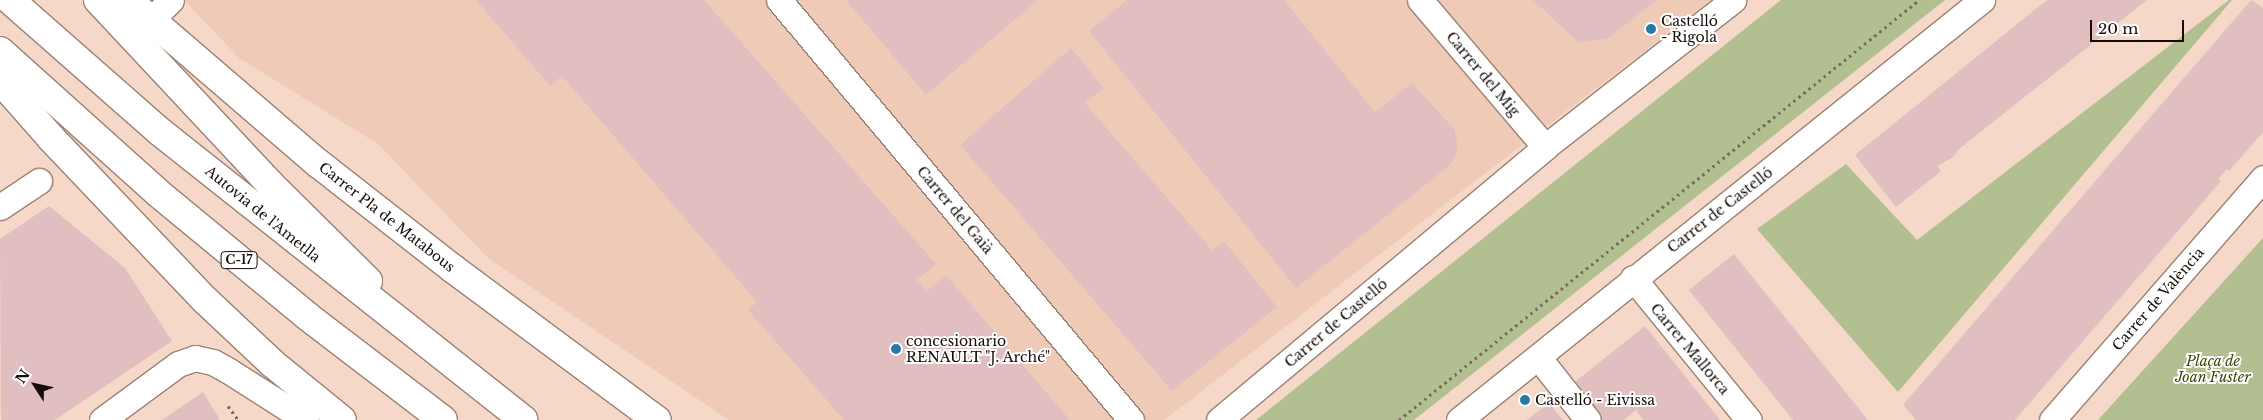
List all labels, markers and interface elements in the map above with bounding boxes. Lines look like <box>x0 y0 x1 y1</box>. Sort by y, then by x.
scale bar <box>2093 10 2187 42</box>
place label: Castelló - Rigola <box>1661 13 1718 46</box>
text: 20 m <box>2098 19 2138 38</box>
marker: Castelló - Rigola <box>1645 23 1657 35</box>
street label: Carrer del Mig <box>1443 28 1523 120</box>
street label: Carrer Pla de Matabous <box>315 159 459 275</box>
street label: Autovia de l'Ametlla <box>202 162 324 266</box>
street label: Carrer del Gaià <box>913 163 997 257</box>
street label: Carrer de Castelló <box>1664 164 1776 256</box>
street label: Carrer de València <box>2108 244 2208 354</box>
road number: C-17 <box>220 250 258 270</box>
street label: Carrer de Castelló <box>1281 275 1391 371</box>
street label: Carrer Mallorca <box>1647 300 1733 398</box>
place label: concesionario RENAULT "J. Arché" <box>906 333 1051 366</box>
marker: concesionario RENAULT "J. Arché" <box>890 343 902 355</box>
park label: Plaça de Joan Fuster <box>2175 353 2251 386</box>
north arrow <box>10 360 60 410</box>
text: N <box>12 366 34 387</box>
place label: Castelló - Eivissa <box>1535 392 1655 408</box>
marker: Castelló - Eivissa <box>1519 394 1531 406</box>

